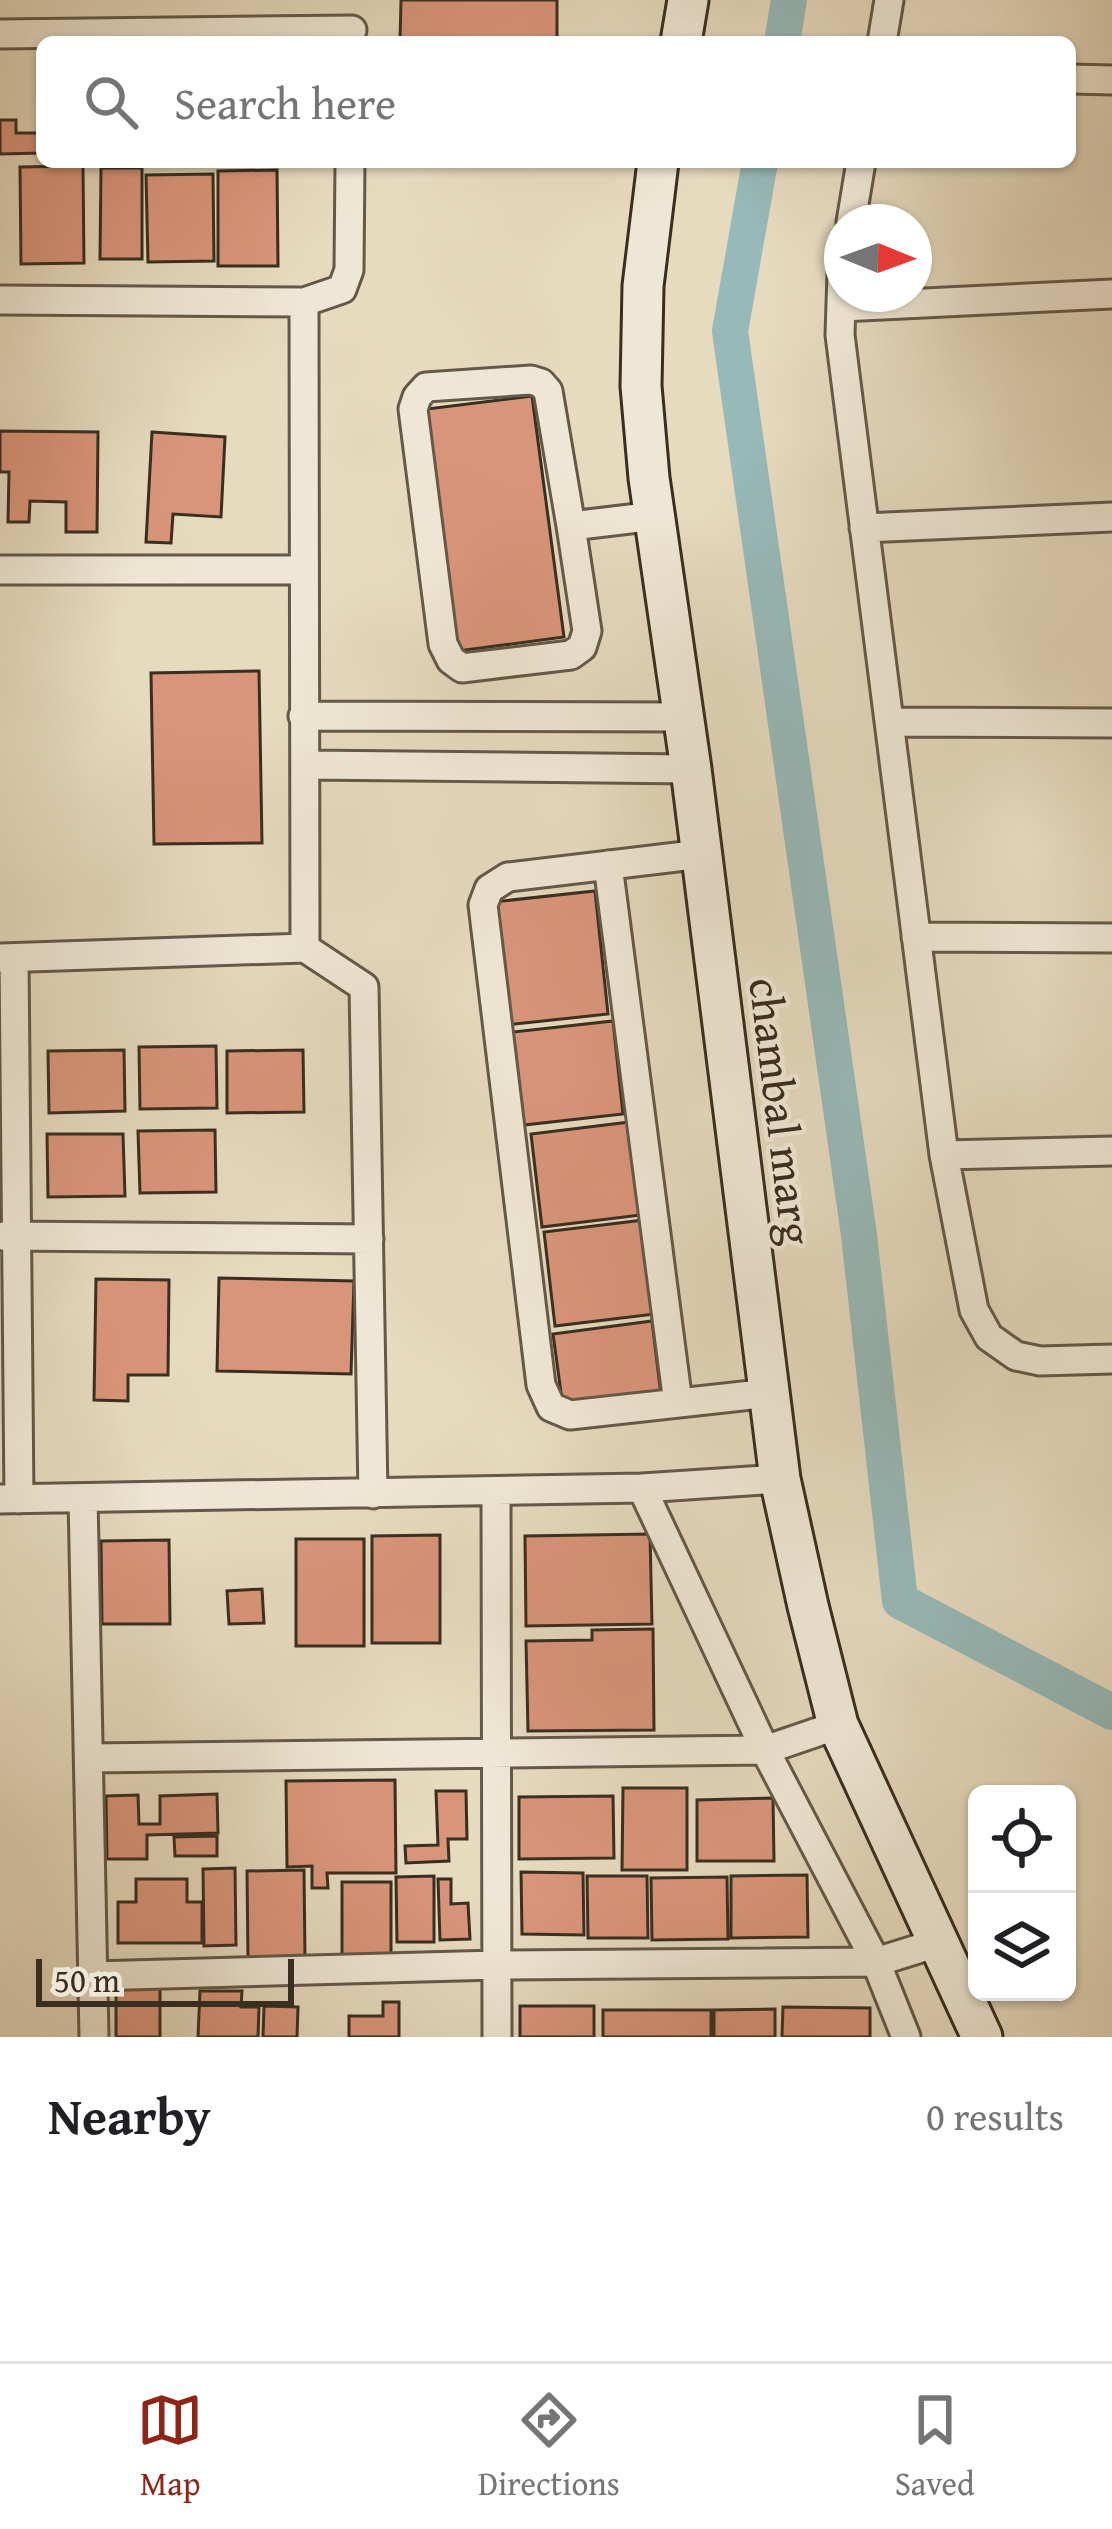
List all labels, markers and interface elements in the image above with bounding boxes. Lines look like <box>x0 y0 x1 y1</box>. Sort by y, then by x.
search box <box>36 36 1076 168</box>
icon: search <box>78 69 144 135</box>
text: Search here <box>174 70 396 135</box>
north arrow <box>824 204 932 312</box>
street label: chambal marg <box>733 974 831 1249</box>
map controls <box>968 1785 1076 2001</box>
button: locate <box>968 1785 1076 1893</box>
button: layers <box>968 1893 1076 2001</box>
scale bar <box>36 1953 294 2006</box>
text: 50 m <box>54 1956 120 2004</box>
text: Nearby <box>48 2078 211 2153</box>
text: 0 results <box>926 2087 1064 2144</box>
tab: Map <box>137 2387 203 2507</box>
tab: Directions <box>478 2387 620 2507</box>
tab: Saved <box>895 2387 975 2507</box>

